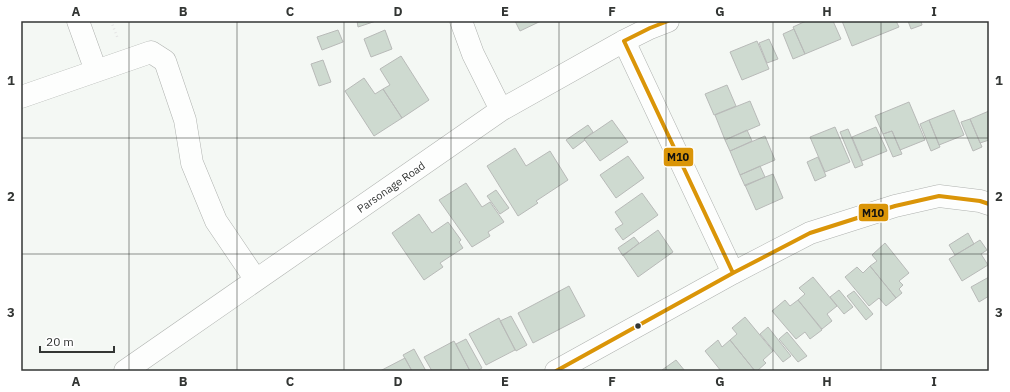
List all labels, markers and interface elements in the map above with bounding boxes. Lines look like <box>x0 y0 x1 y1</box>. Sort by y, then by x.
text: A <box>72 3 81 20</box>
text: B <box>179 3 188 20</box>
text: C <box>286 3 295 20</box>
text: D <box>393 3 403 20</box>
text: E <box>501 3 509 20</box>
text: F <box>608 3 616 20</box>
text: G <box>715 3 725 20</box>
text: H <box>822 3 832 20</box>
text: I <box>931 3 937 20</box>
text: 1 <box>7 72 15 89</box>
text: 1 <box>995 72 1003 89</box>
line badge: M10 <box>663 147 694 167</box>
text: M10 <box>667 150 689 164</box>
street label: Parsonage Road <box>354 158 428 216</box>
text: 2 <box>7 188 15 205</box>
text: 2 <box>995 188 1003 205</box>
line badge: M10 <box>858 203 889 222</box>
text: M10 <box>862 206 884 220</box>
text: 3 <box>7 304 15 321</box>
text: 3 <box>995 304 1003 321</box>
unlabelled marker <box>633 321 643 331</box>
scale bar <box>40 328 114 354</box>
text: 20 m <box>46 334 74 349</box>
text: A <box>72 373 81 390</box>
text: B <box>179 373 188 390</box>
text: C <box>286 373 295 390</box>
text: D <box>393 373 403 390</box>
text: E <box>501 373 509 390</box>
text: F <box>608 373 616 390</box>
text: G <box>715 373 725 390</box>
text: H <box>822 373 832 390</box>
text: I <box>931 373 937 390</box>

